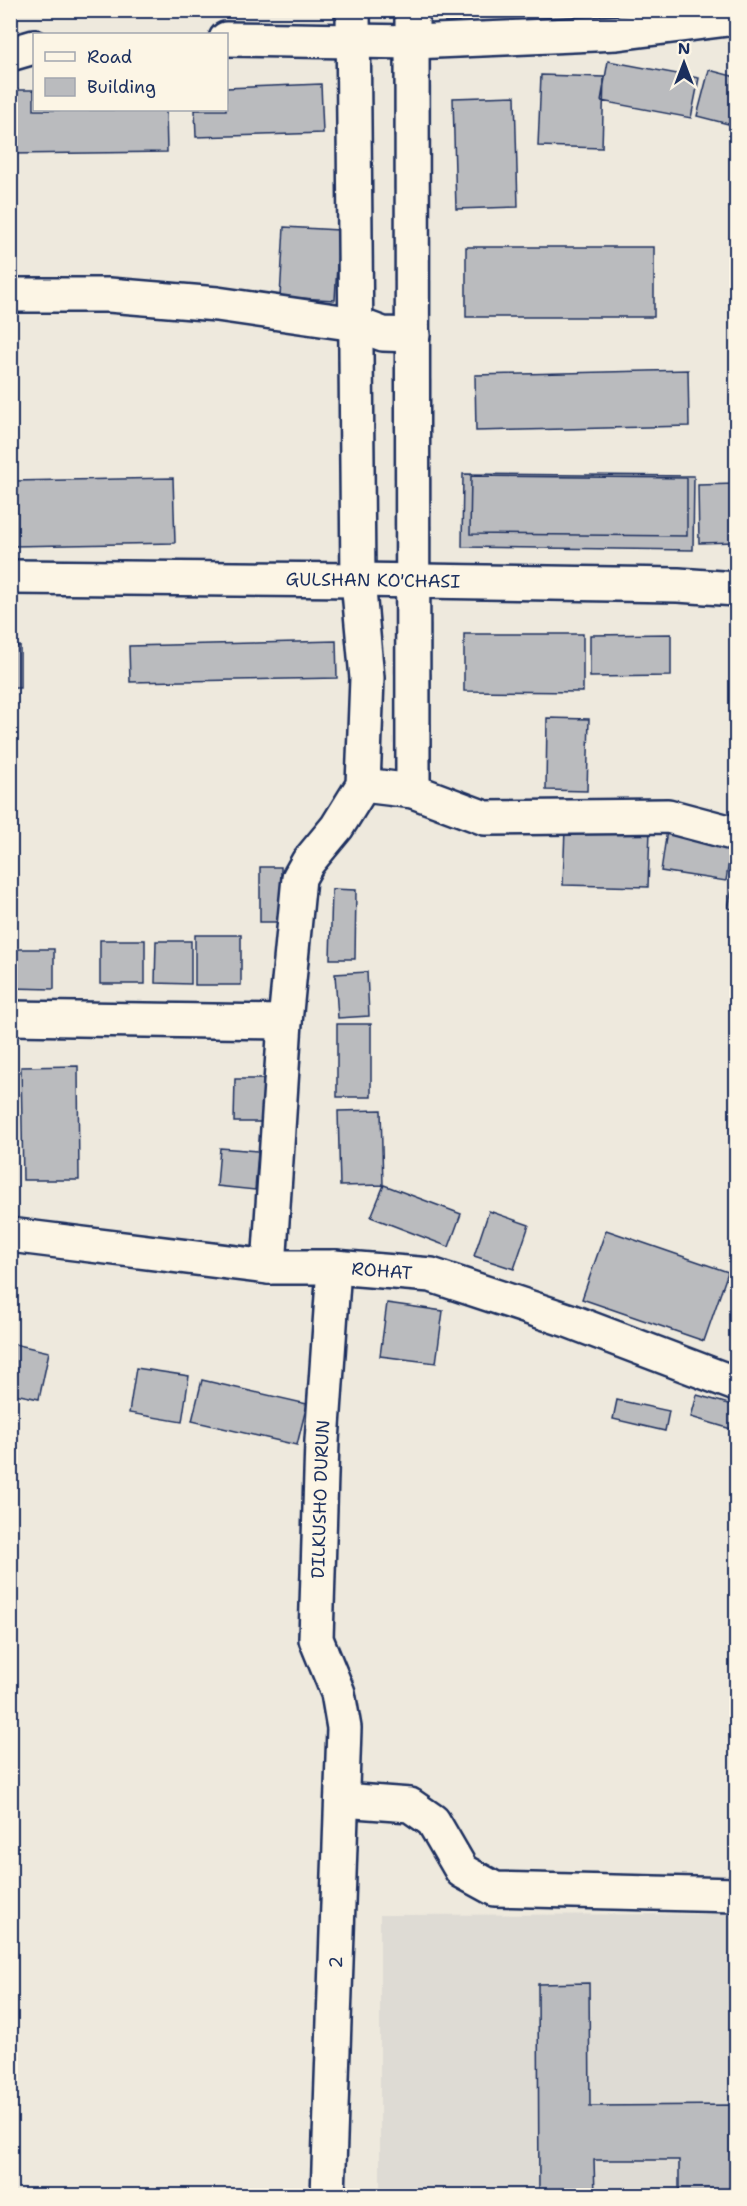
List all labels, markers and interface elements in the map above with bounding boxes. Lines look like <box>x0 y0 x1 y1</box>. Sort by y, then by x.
legend <box>33 33 228 111</box>
north arrow <box>654 33 714 93</box>
text: N <box>678 38 690 59</box>
text: Road <box>87 45 132 69</box>
text: Building <box>87 75 156 99</box>
street label: GULSHAN KO'CHASI <box>286 567 461 594</box>
street label: ROHAT <box>351 1256 413 1285</box>
street label: DILKUSHO DURUN <box>306 1419 335 1579</box>
street label: 2 <box>324 1955 348 1969</box>

